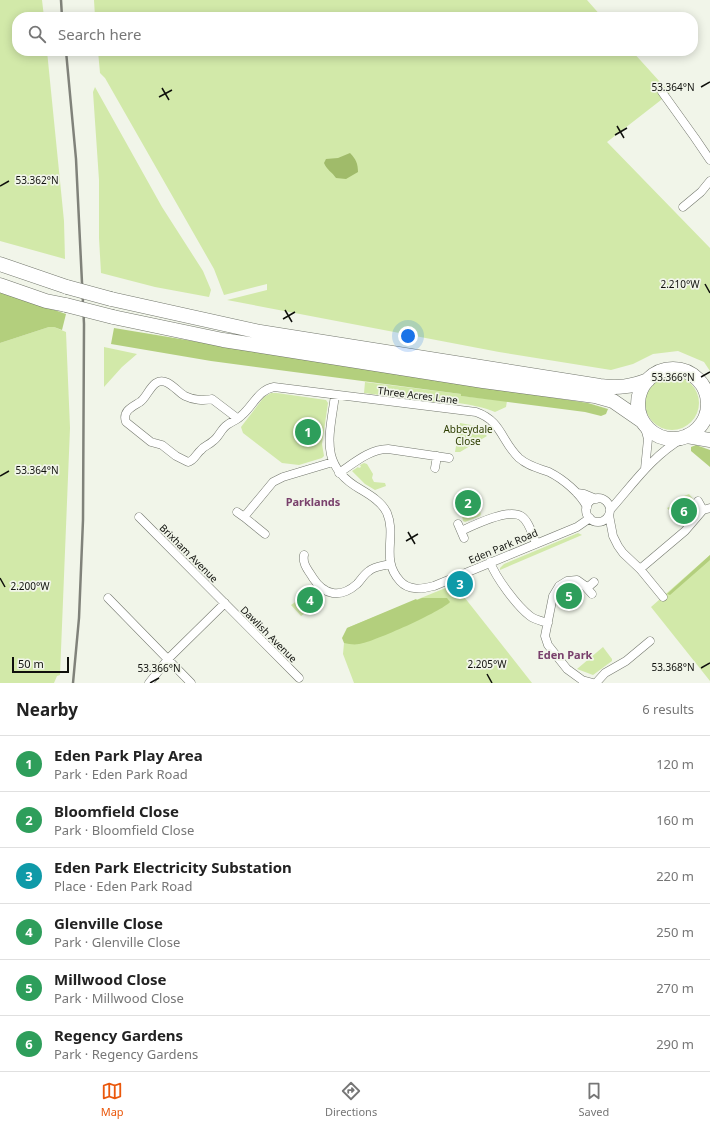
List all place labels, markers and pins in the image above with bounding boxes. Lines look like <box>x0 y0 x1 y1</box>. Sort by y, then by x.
pin: 1 <box>295 417 321 447</box>
pin: 2 <box>455 488 481 518</box>
pin: 6 <box>671 496 697 526</box>
pin: 3 <box>447 569 473 599</box>
pin: 5 <box>556 581 582 611</box>
pin: 4 <box>297 585 323 615</box>

